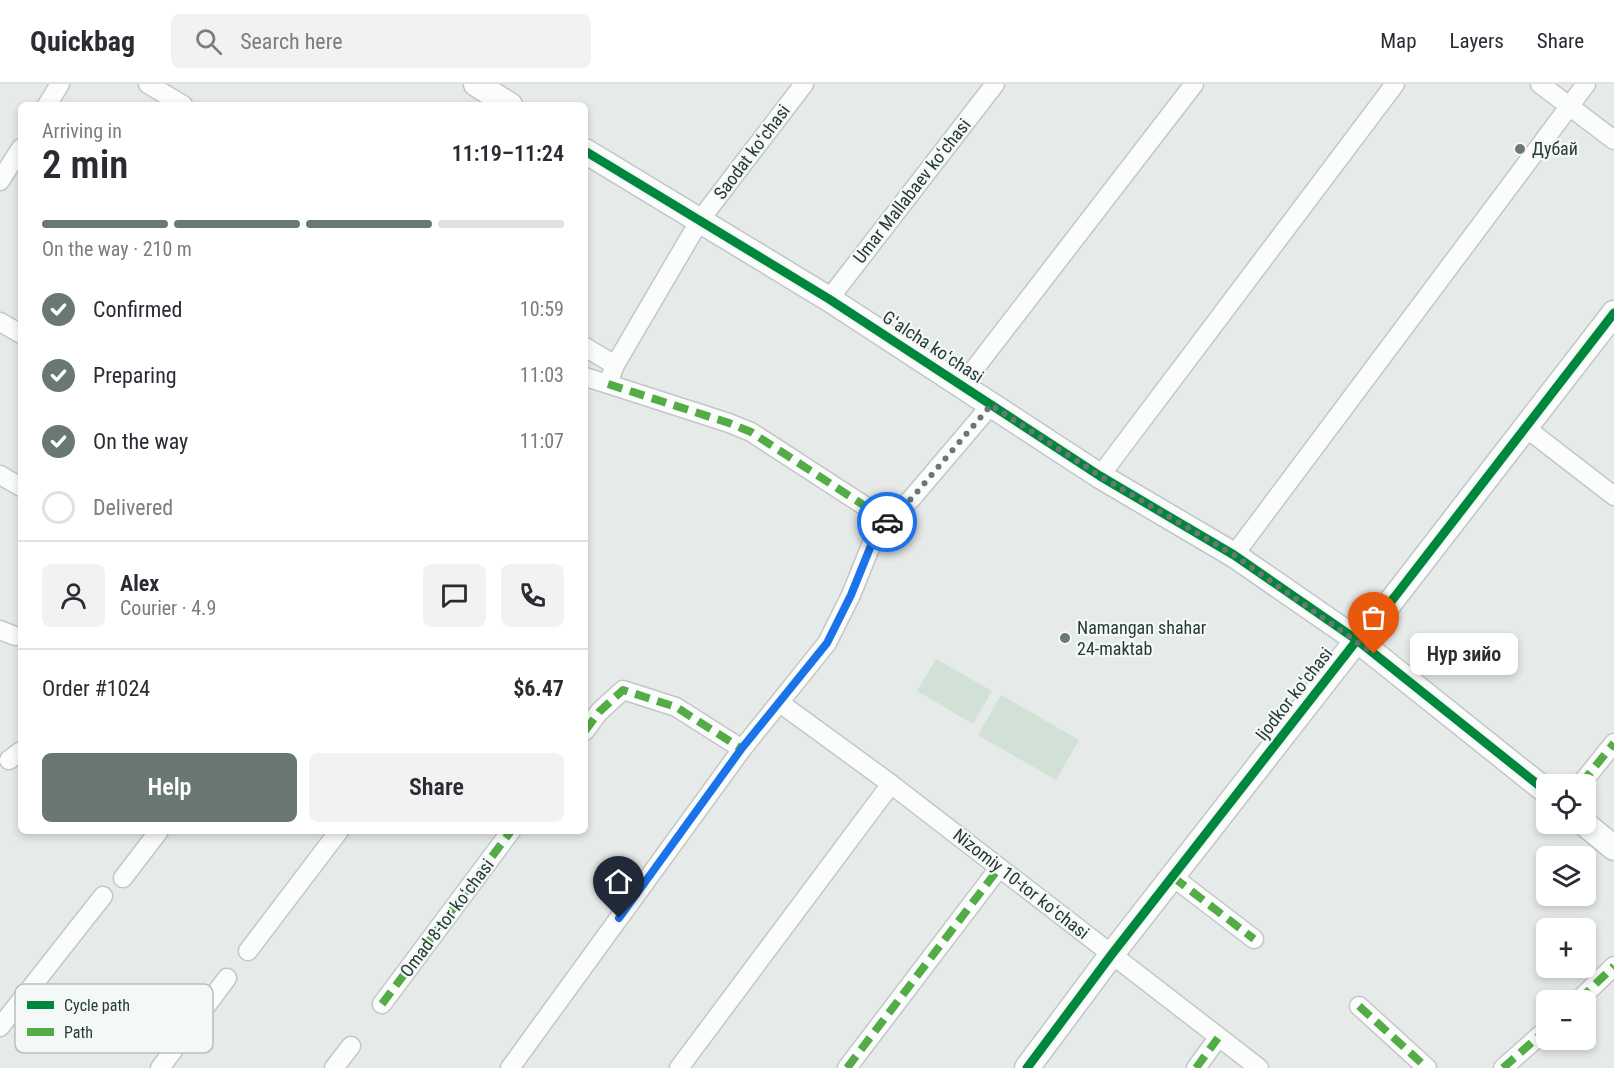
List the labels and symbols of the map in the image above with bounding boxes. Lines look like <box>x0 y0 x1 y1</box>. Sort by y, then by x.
street label: Saodat koʻchasi <box>709 100 794 203</box>
street label: Umar Mallabaev koʻchasi <box>849 114 975 267</box>
place label: Дубай <box>1532 138 1578 159</box>
marker: Дубай <box>1513 142 1527 156</box>
street label: Gʻalcha koʻchasi <box>879 306 988 387</box>
courier <box>857 492 917 552</box>
pin <box>1348 592 1399 654</box>
place label: Namangan shahar 24-maktab <box>1077 617 1207 659</box>
marker: Namangan shahar 24-maktab <box>1058 631 1072 645</box>
callout: Нур зийо <box>1410 633 1518 675</box>
street label: Ijodkor koʻchasi <box>1251 643 1336 744</box>
street label: Nizomiy 10-tor koʻchasi <box>949 824 1093 943</box>
street label: Omad 8-tor koʻchasi <box>395 855 498 981</box>
pin <box>593 856 644 918</box>
legend <box>15 984 213 1053</box>
text: Cycle path <box>64 996 130 1015</box>
text: Path <box>64 1023 93 1042</box>

